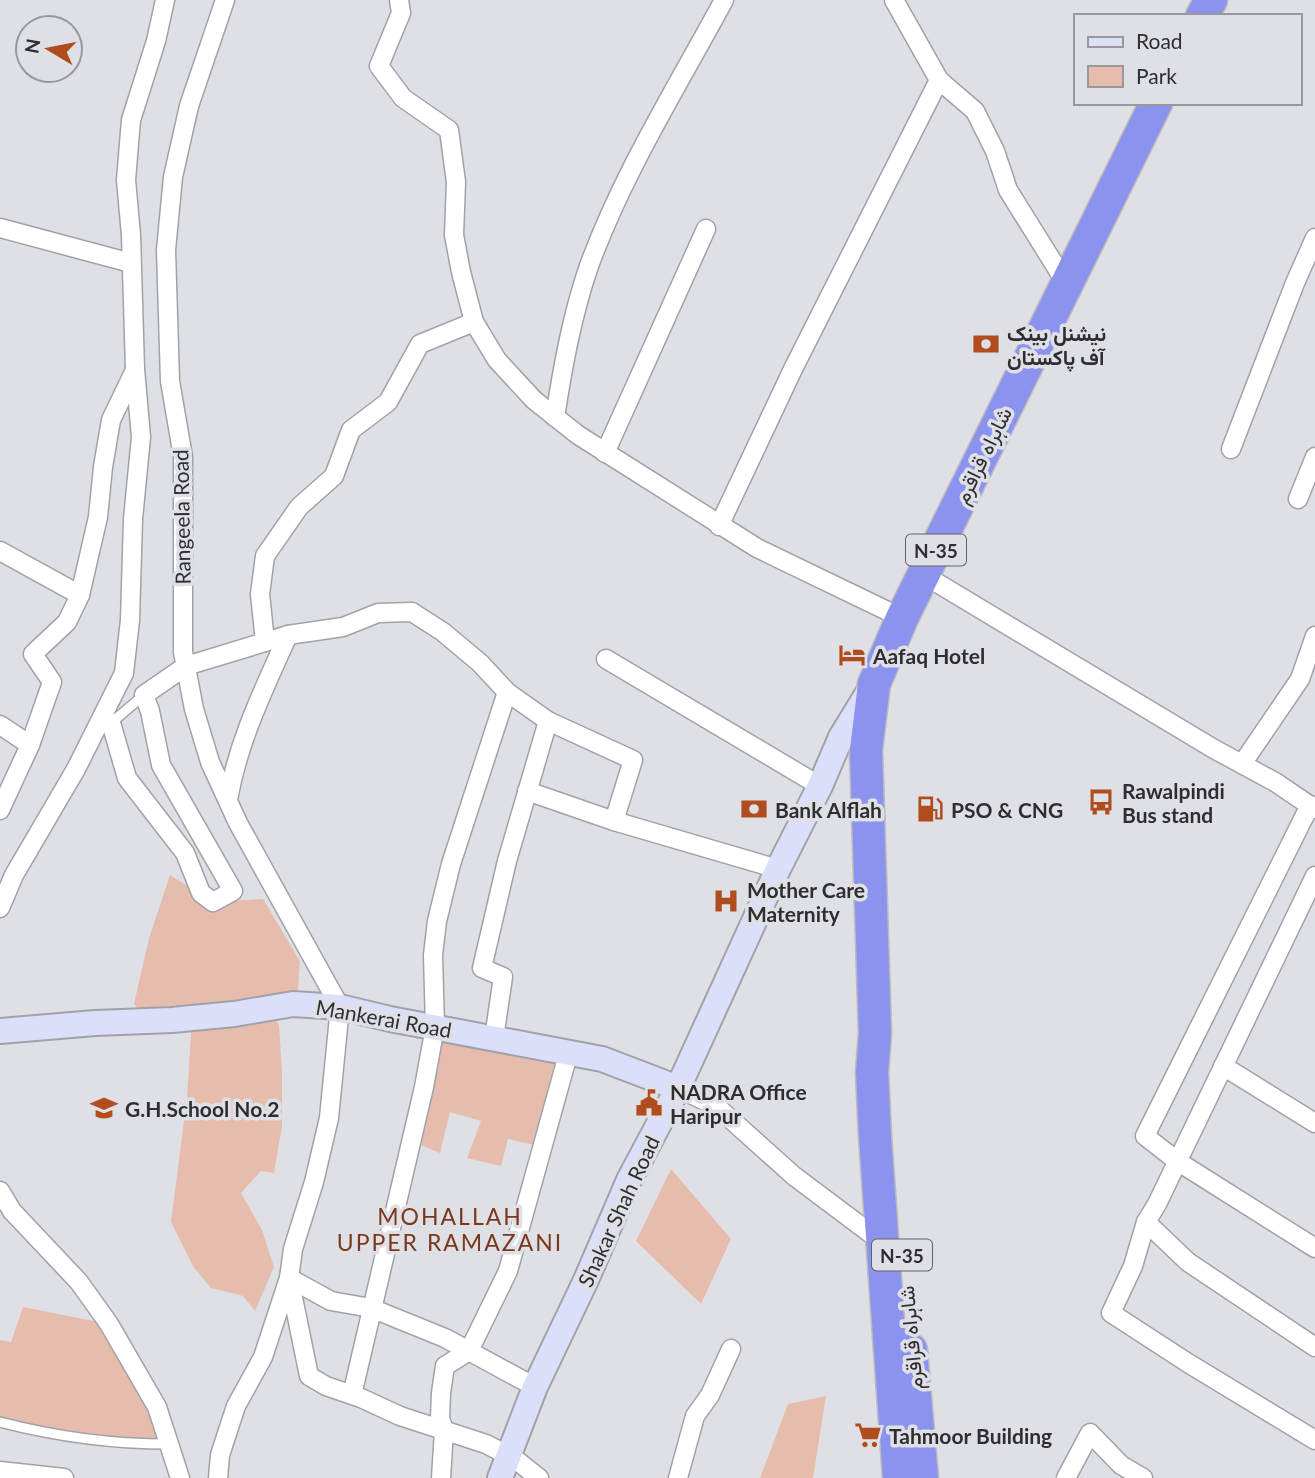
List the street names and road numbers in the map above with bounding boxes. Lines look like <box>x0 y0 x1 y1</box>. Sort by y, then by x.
street label: شاہراہ قراقرم <box>948 403 1019 509</box>
street label: Rangeela Road <box>167 449 195 585</box>
road number: N-35 <box>906 534 966 566</box>
street label: Mankerai Road <box>314 994 454 1042</box>
street label: Shakar Shah Road <box>572 1131 664 1291</box>
road number: N-35 <box>872 1240 932 1270</box>
street label: شاہراہ قراقرم <box>893 1285 930 1391</box>

